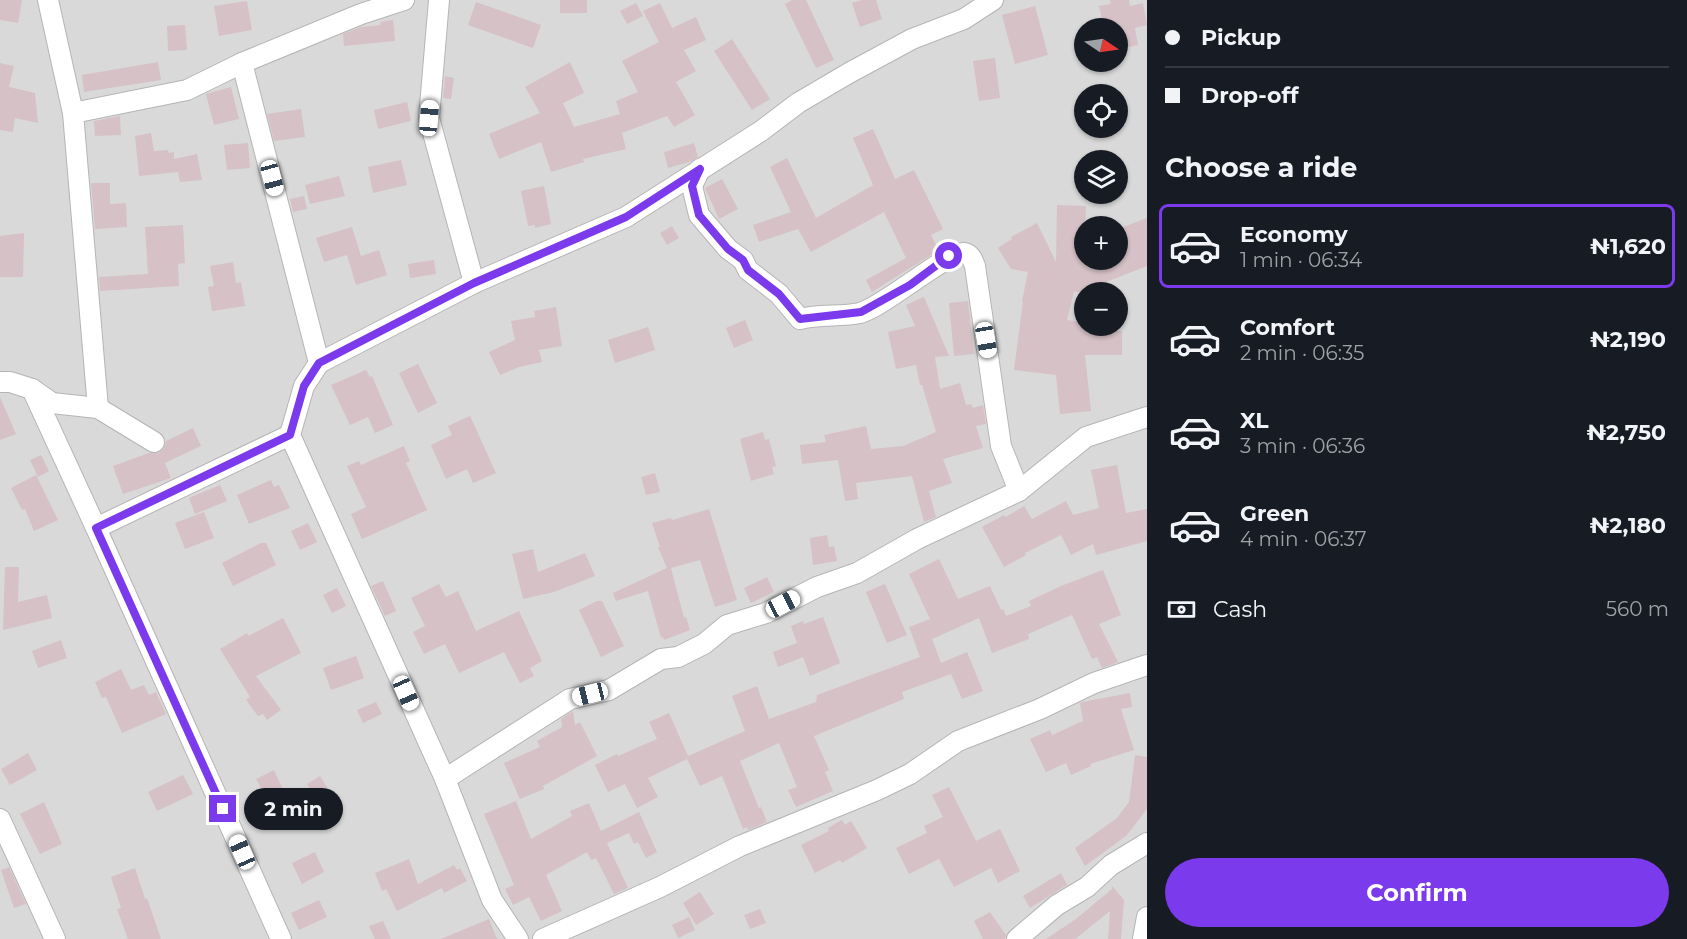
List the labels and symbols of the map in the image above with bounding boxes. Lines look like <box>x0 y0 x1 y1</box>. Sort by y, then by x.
north arrow <box>1074 18 1128 72</box>
car <box>418 99 440 137</box>
car <box>259 158 285 198</box>
route start <box>935 242 962 269</box>
car <box>974 321 998 359</box>
car <box>763 588 803 620</box>
car <box>390 673 422 713</box>
car <box>570 681 610 707</box>
callout: 2 min <box>244 788 343 830</box>
route end <box>209 795 236 822</box>
car <box>226 832 258 872</box>

